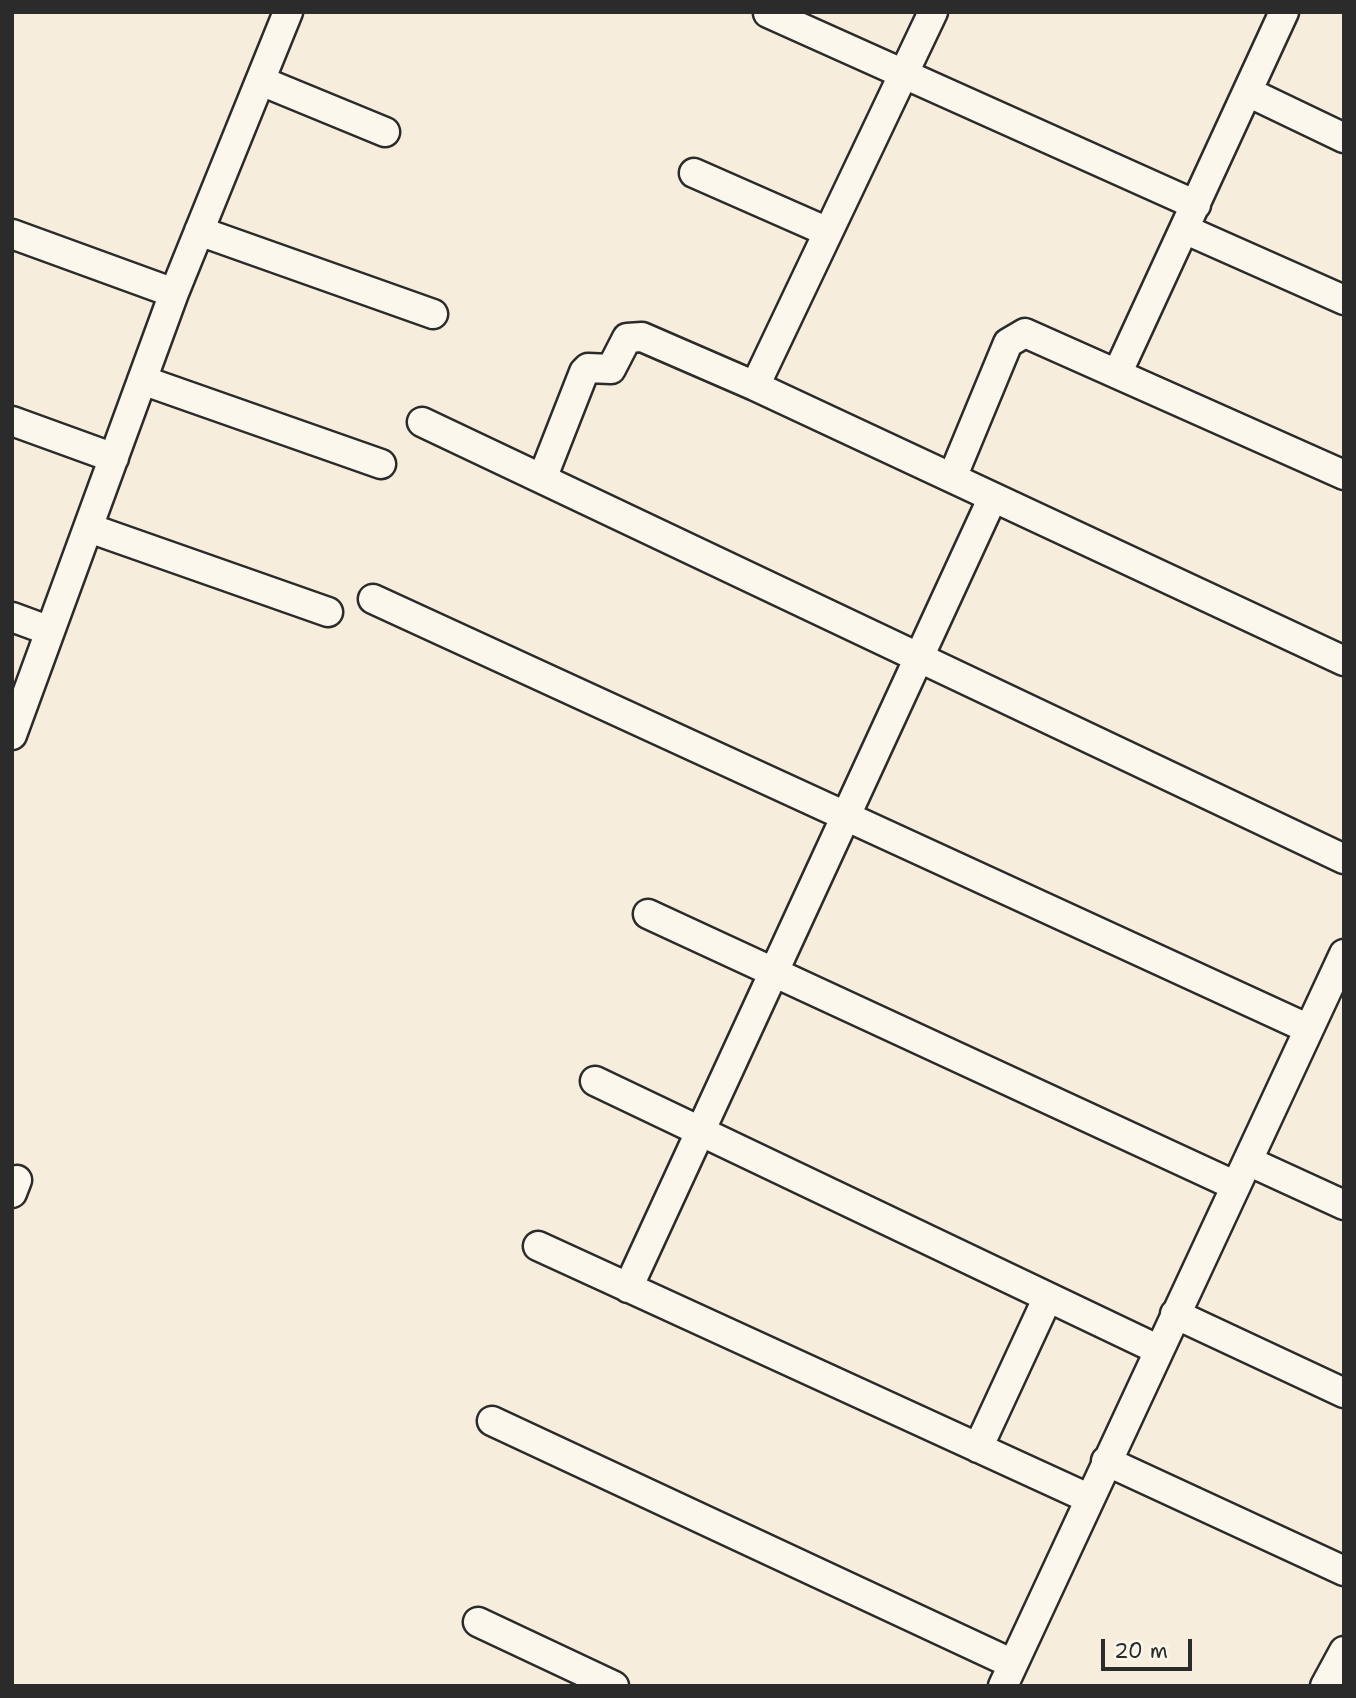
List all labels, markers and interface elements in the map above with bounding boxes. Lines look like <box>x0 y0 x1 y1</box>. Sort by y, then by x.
scale bar <box>1104 1624 1195 1668</box>
text: 20 m <box>1114 1637 1168 1665</box>

